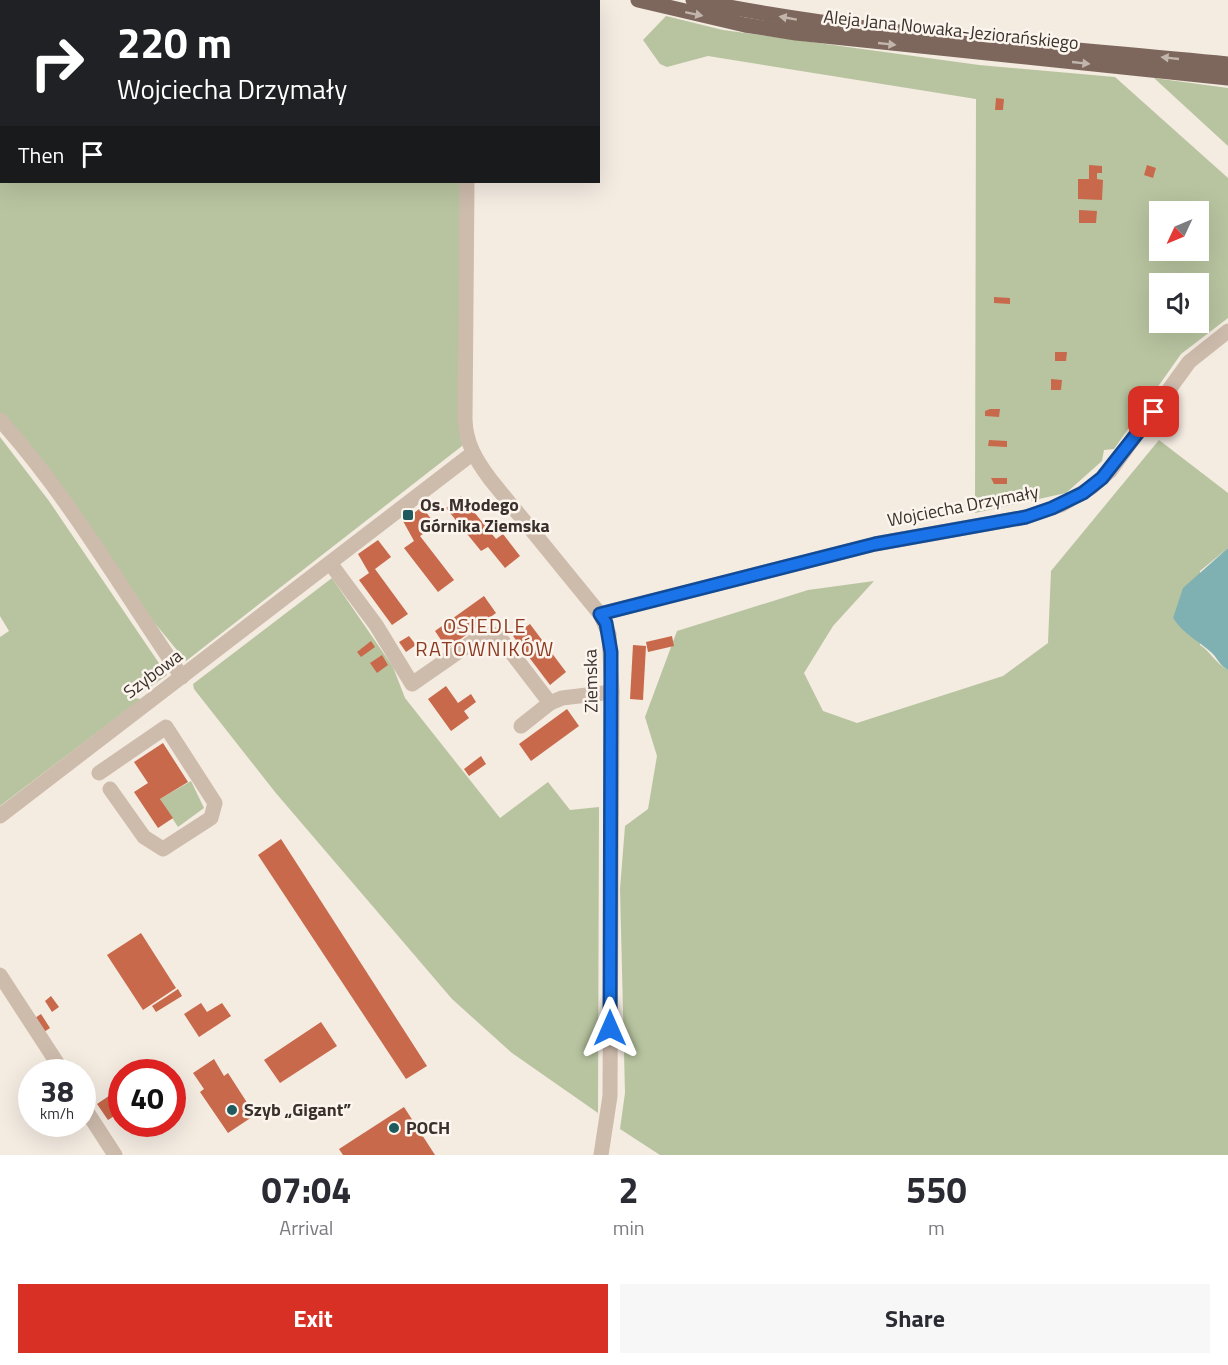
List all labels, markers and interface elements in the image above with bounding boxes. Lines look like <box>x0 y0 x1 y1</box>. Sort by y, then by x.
street label: Aleja Jana Nowaka-Jeziorańskiego <box>822 3 1080 56</box>
text: 220 m <box>117 10 232 74</box>
one-way arrow <box>685 10 704 20</box>
one-way arrow <box>778 13 797 22</box>
icon: right <box>18 24 96 102</box>
one-way arrow <box>877 39 896 49</box>
one-way arrow <box>1160 53 1179 63</box>
one-way arrow <box>1072 58 1091 68</box>
text: Wojciecha Drzymały <box>117 68 347 109</box>
text: Then <box>18 138 64 172</box>
icon: arrive <box>76 138 109 171</box>
north arrow <box>1149 201 1209 261</box>
map controls <box>1149 201 1209 333</box>
button: sound <box>1149 273 1209 333</box>
pin <box>1128 386 1179 437</box>
icon: arrive <box>1137 395 1170 428</box>
street label: Wojciecha Drzymały <box>885 478 1041 533</box>
place label: Os. Młodego Górnika Ziemska <box>420 491 550 539</box>
marker: Os. Młodego Górnika Ziemska <box>401 508 415 522</box>
district label: OSIEDLE RATOWNIKÓW <box>415 610 555 664</box>
street label: Szybowa <box>117 642 188 705</box>
street label: Ziemska <box>576 649 605 713</box>
position arrow <box>578 996 642 1060</box>
speed limit sign: 40 <box>108 1059 186 1137</box>
text: 38 <box>40 1068 74 1114</box>
place label: Szyb „Gigant” <box>244 1096 351 1123</box>
text: km/h <box>40 1102 74 1125</box>
marker: Szyb „Gigant” <box>225 1103 239 1117</box>
place label: POCH <box>406 1114 450 1141</box>
marker: POCH <box>387 1121 401 1135</box>
text: 07:04 <box>261 1162 351 1217</box>
text: 2 <box>619 1162 639 1217</box>
text: 550 <box>906 1162 967 1217</box>
text: Arrival <box>279 1212 334 1243</box>
text: min <box>613 1212 645 1243</box>
text: m <box>928 1212 945 1243</box>
button: Exit <box>18 1284 608 1353</box>
button: Share <box>620 1284 1210 1353</box>

